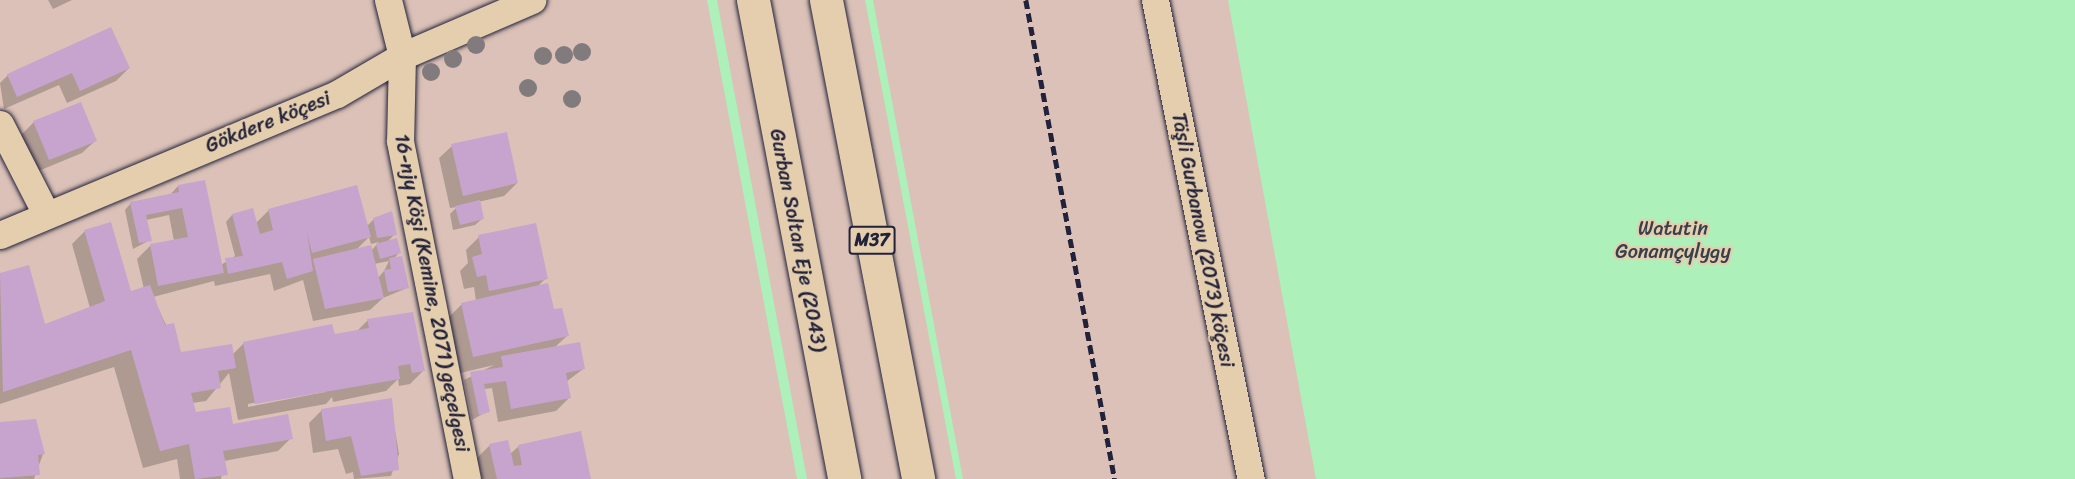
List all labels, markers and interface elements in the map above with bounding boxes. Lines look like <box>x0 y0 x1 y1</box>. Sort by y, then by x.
street label: Gökdere köçesi <box>202 86 334 158</box>
street label: Täşli Gurbanow (2073) köçesi <box>1167 111 1239 369</box>
street label: Gurban Soltan Eje (2043) <box>765 127 831 353</box>
street label: 16-njy Köşi (Kemine, 2071) geçelgesi <box>389 132 475 454</box>
park label: Watutin Gonamçylygy <box>1615 216 1731 263</box>
road number: M37 <box>848 225 896 255</box>

